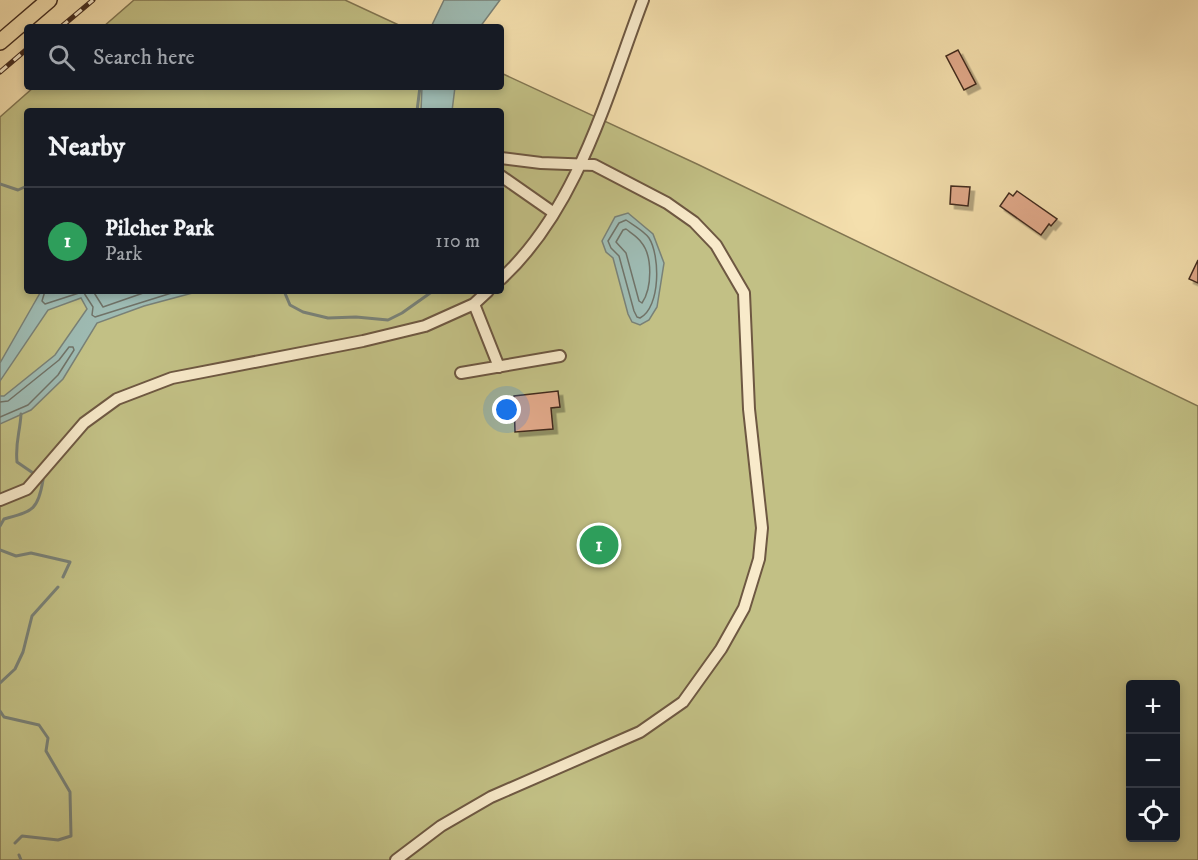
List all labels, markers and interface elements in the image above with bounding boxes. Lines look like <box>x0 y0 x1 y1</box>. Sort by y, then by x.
search box <box>24 24 504 90</box>
icon: search <box>45 41 78 74</box>
text: Search here <box>93 44 195 71</box>
text: Nearby <box>48 131 125 164</box>
text: Pilcher Park <box>105 215 214 242</box>
text: 1 <box>64 229 71 254</box>
text: 110 m <box>435 229 480 254</box>
text: Park <box>105 242 142 267</box>
your location <box>492 395 521 424</box>
pin: 1 <box>580 522 618 568</box>
map controls <box>1126 680 1180 842</box>
button: + <box>1126 680 1180 734</box>
button: − <box>1126 734 1180 788</box>
button: locate <box>1126 788 1180 842</box>

